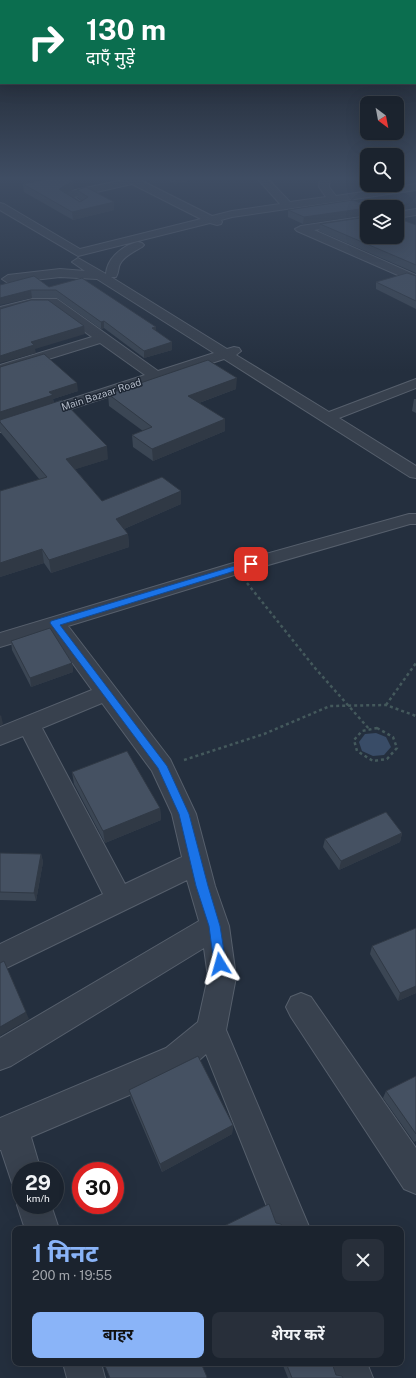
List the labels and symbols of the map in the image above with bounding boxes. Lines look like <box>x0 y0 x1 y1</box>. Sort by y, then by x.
north arrow <box>360 96 404 140</box>
street label: Main Bazaar Road <box>60 375 142 413</box>
pin <box>234 547 268 581</box>
position arrow <box>199 943 241 985</box>
speed limit sign: 30 <box>72 1162 124 1214</box>

